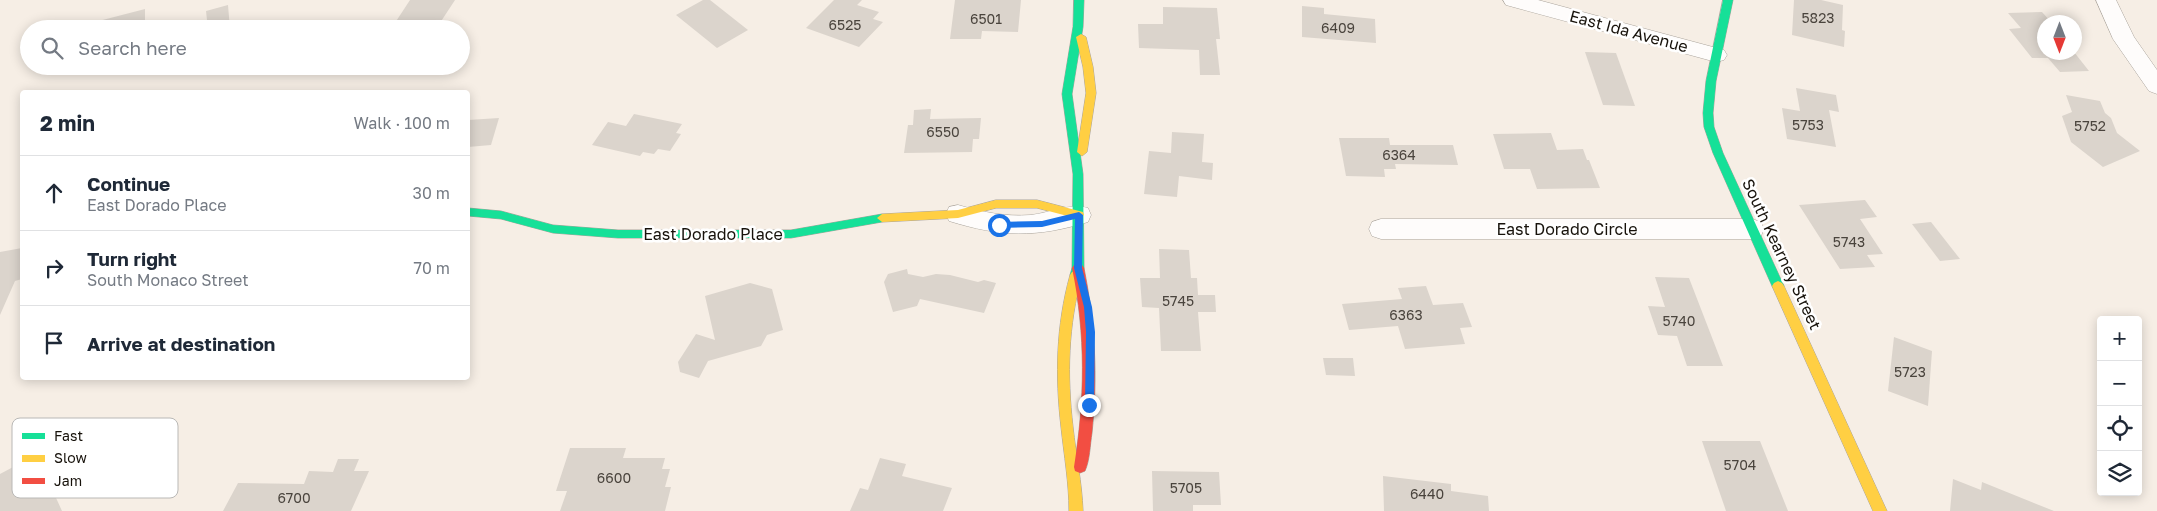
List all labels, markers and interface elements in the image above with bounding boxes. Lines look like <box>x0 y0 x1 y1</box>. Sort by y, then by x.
street label: East Ida Avenue <box>1568 6 1690 56</box>
house number: 5823 <box>1802 9 1834 26</box>
house number: 6501 <box>970 10 1002 27</box>
north arrow <box>2037 15 2082 60</box>
house number: 6525 <box>829 16 861 33</box>
house number: 6409 <box>1321 19 1355 36</box>
search box <box>20 20 470 75</box>
icon: search <box>38 34 66 62</box>
text: Search here <box>78 36 187 59</box>
text: 2 min <box>40 110 95 136</box>
text: Walk · 100 m <box>354 113 450 133</box>
house number: 5753 <box>1792 116 1824 133</box>
house number: 5752 <box>2074 117 2106 134</box>
house number: 6550 <box>926 123 960 140</box>
house number: 6364 <box>1382 146 1416 163</box>
text: Continue <box>87 172 170 195</box>
street label: South Kearney Street <box>1738 175 1826 333</box>
icon: ahead <box>40 179 68 207</box>
text: 30 m <box>413 183 450 203</box>
text: East Dorado Place <box>87 195 227 215</box>
route start <box>988 214 1011 237</box>
street label: East Dorado Circle <box>1496 219 1638 239</box>
street label: East Dorado Place <box>643 224 783 244</box>
house number: 5743 <box>1833 233 1865 250</box>
text: Turn right <box>87 247 177 270</box>
icon: right <box>40 254 68 282</box>
text: 70 m <box>413 258 450 278</box>
text: South Monaco Street <box>87 270 249 290</box>
house number: 5745 <box>1162 292 1194 309</box>
house number: 6363 <box>1389 306 1423 323</box>
house number: 5740 <box>1663 312 1695 329</box>
map controls <box>2097 316 2142 496</box>
button: + <box>2097 316 2142 361</box>
icon: arrive <box>40 329 68 357</box>
text: Arrive at destination <box>87 332 275 355</box>
button: − <box>2097 361 2142 406</box>
house number: 5723 <box>1894 363 1926 380</box>
route end <box>1078 394 1101 417</box>
button: locate <box>2097 406 2142 451</box>
legend <box>12 418 178 498</box>
text: Fast <box>54 427 83 444</box>
text: Slow <box>54 449 87 466</box>
button: layers <box>2097 451 2142 496</box>
house number: 5704 <box>1724 456 1756 473</box>
house number: 6600 <box>597 469 631 486</box>
text: Jam <box>54 472 82 489</box>
house number: 5705 <box>1170 479 1202 496</box>
house number: 6440 <box>1410 485 1444 502</box>
house number: 6700 <box>277 489 311 506</box>

